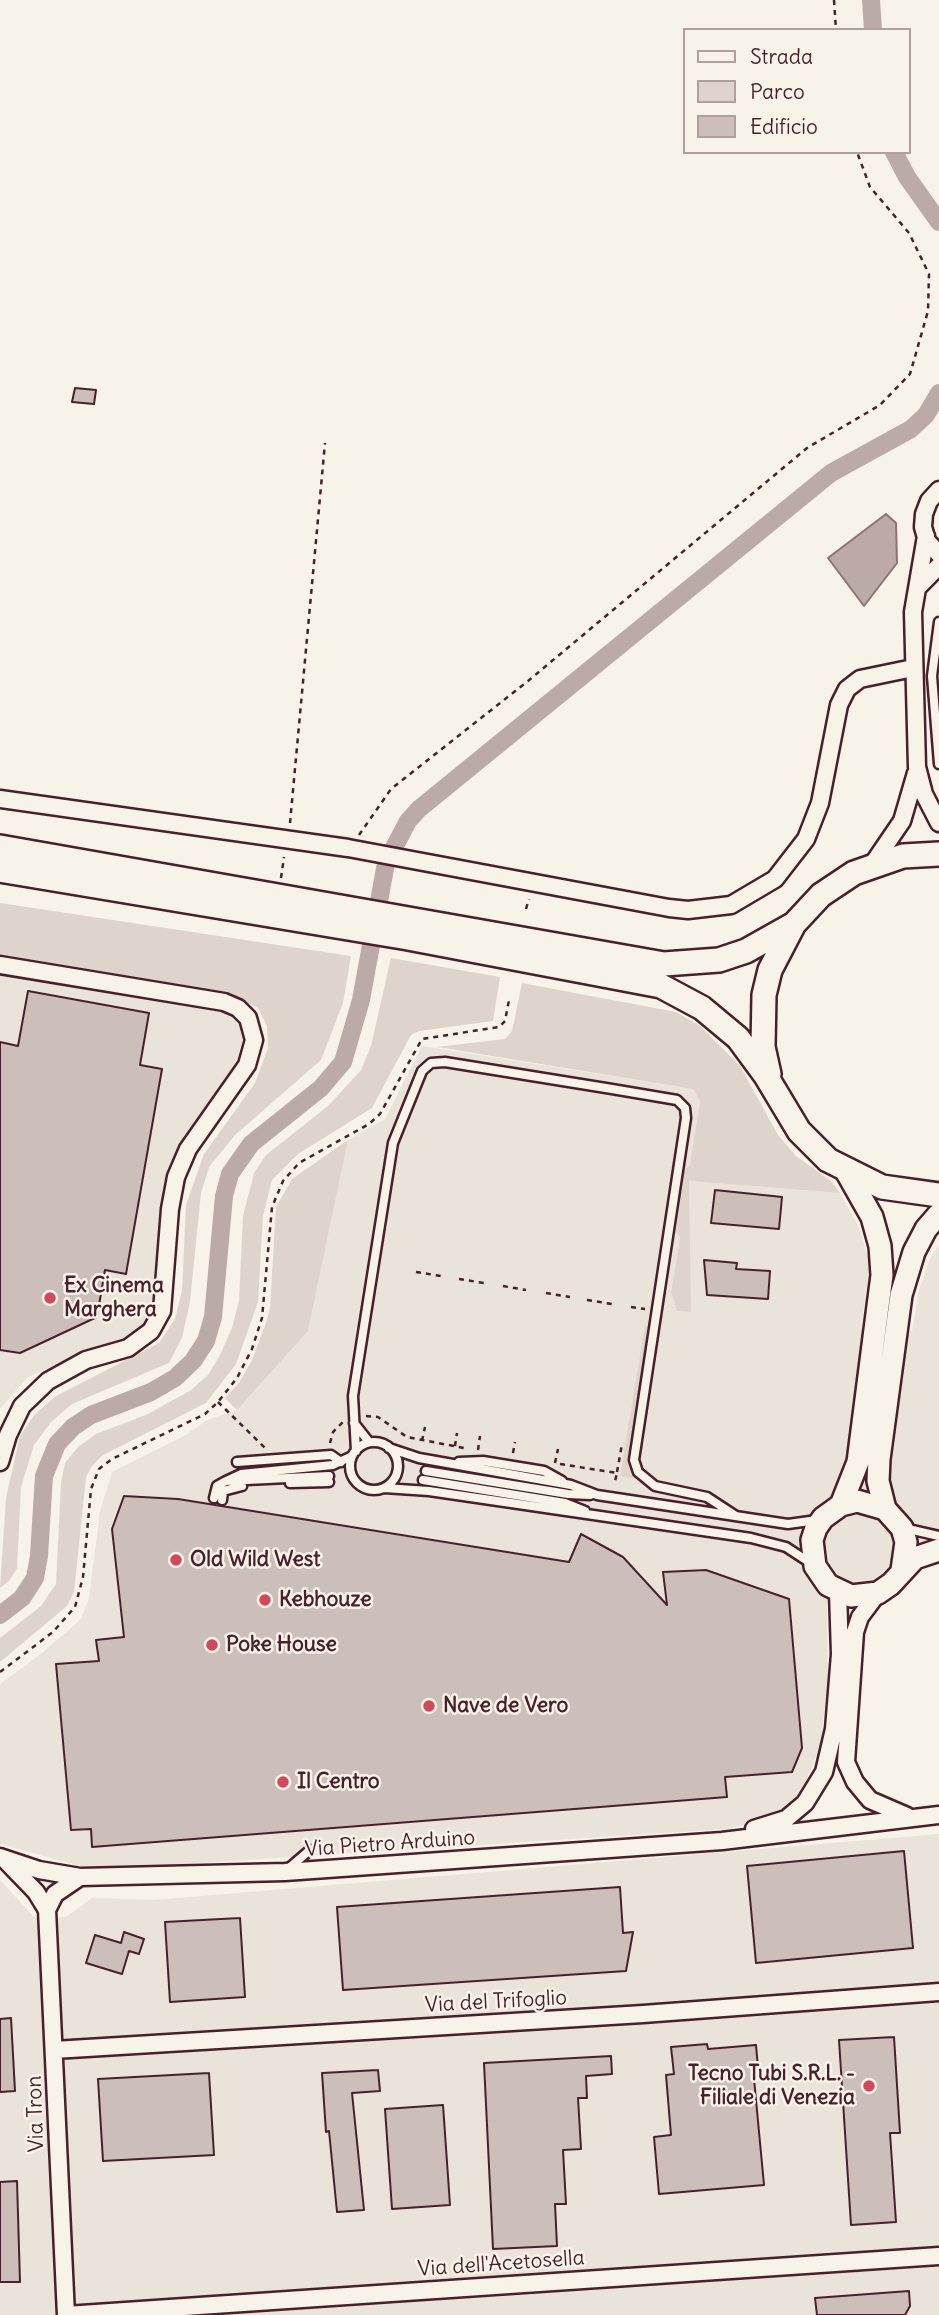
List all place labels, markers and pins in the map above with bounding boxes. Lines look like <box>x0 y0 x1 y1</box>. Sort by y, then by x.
place label: Ex Cinema Marghera <box>64 1273 164 1323</box>
marker: Ex Cinema Marghera <box>42 1290 58 1306</box>
place label: Old Wild West <box>190 1547 320 1573</box>
marker: Old Wild West <box>168 1552 184 1568</box>
place label: Kebhouze <box>279 1587 372 1613</box>
marker: Kebhouze <box>257 1592 273 1608</box>
place label: Poke House <box>226 1632 337 1658</box>
marker: Poke House <box>204 1637 220 1653</box>
place label: Nave de Vero <box>443 1693 568 1719</box>
marker: Nave de Vero <box>421 1698 437 1714</box>
place label: Il Centro <box>297 1769 380 1795</box>
marker: Il Centro <box>275 1774 291 1790</box>
place label: Tecno Tubi S.R.L. - Filiale di Venezia <box>688 2061 855 2111</box>
marker: Tecno Tubi S.R.L. - Filiale di Venezia <box>861 2078 877 2094</box>

